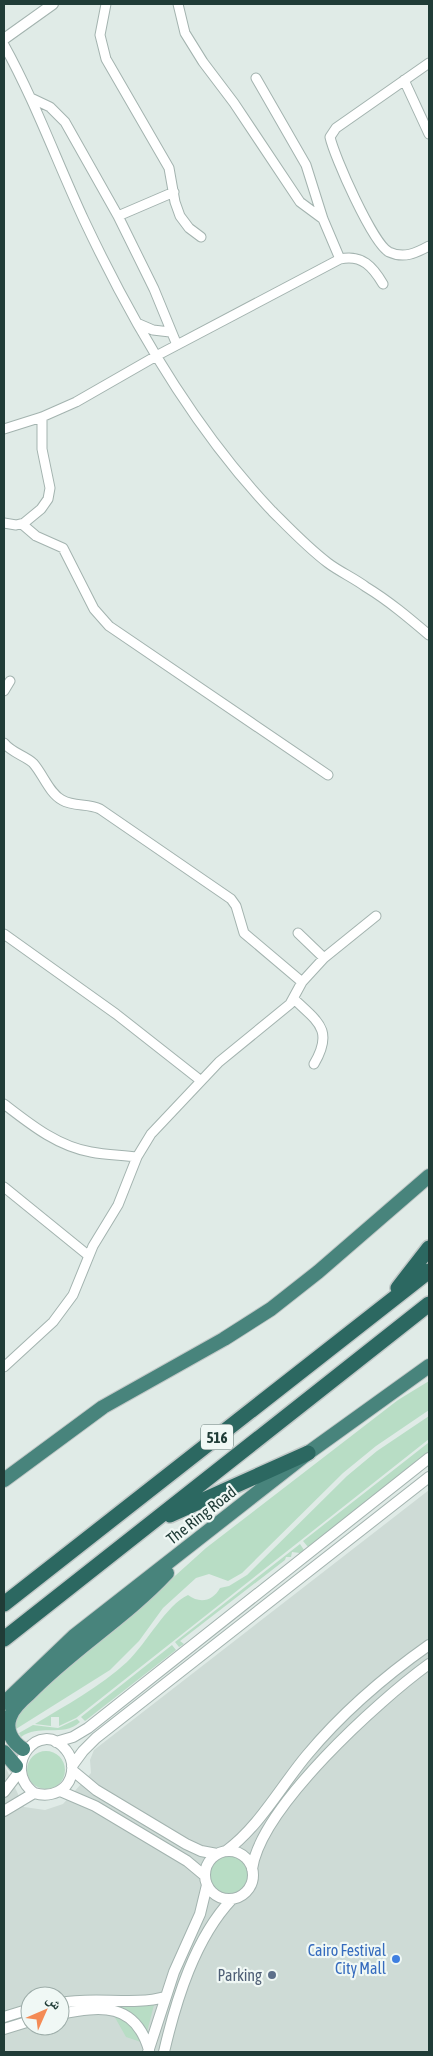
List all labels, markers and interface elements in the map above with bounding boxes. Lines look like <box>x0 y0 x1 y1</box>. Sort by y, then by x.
road number: 516 <box>201 1424 233 1450</box>
street label: The Ring Road <box>163 1482 240 1548</box>
place label: Cairo Festival City Mall <box>308 1941 387 1978</box>
marker: Cairo Festival City Mall <box>390 1953 402 1965</box>
place label: Parking <box>217 1966 262 1985</box>
marker: Parking <box>266 1969 278 1981</box>
north arrow <box>20 1986 70 2036</box>
text: ش <box>43 1991 65 2014</box>

